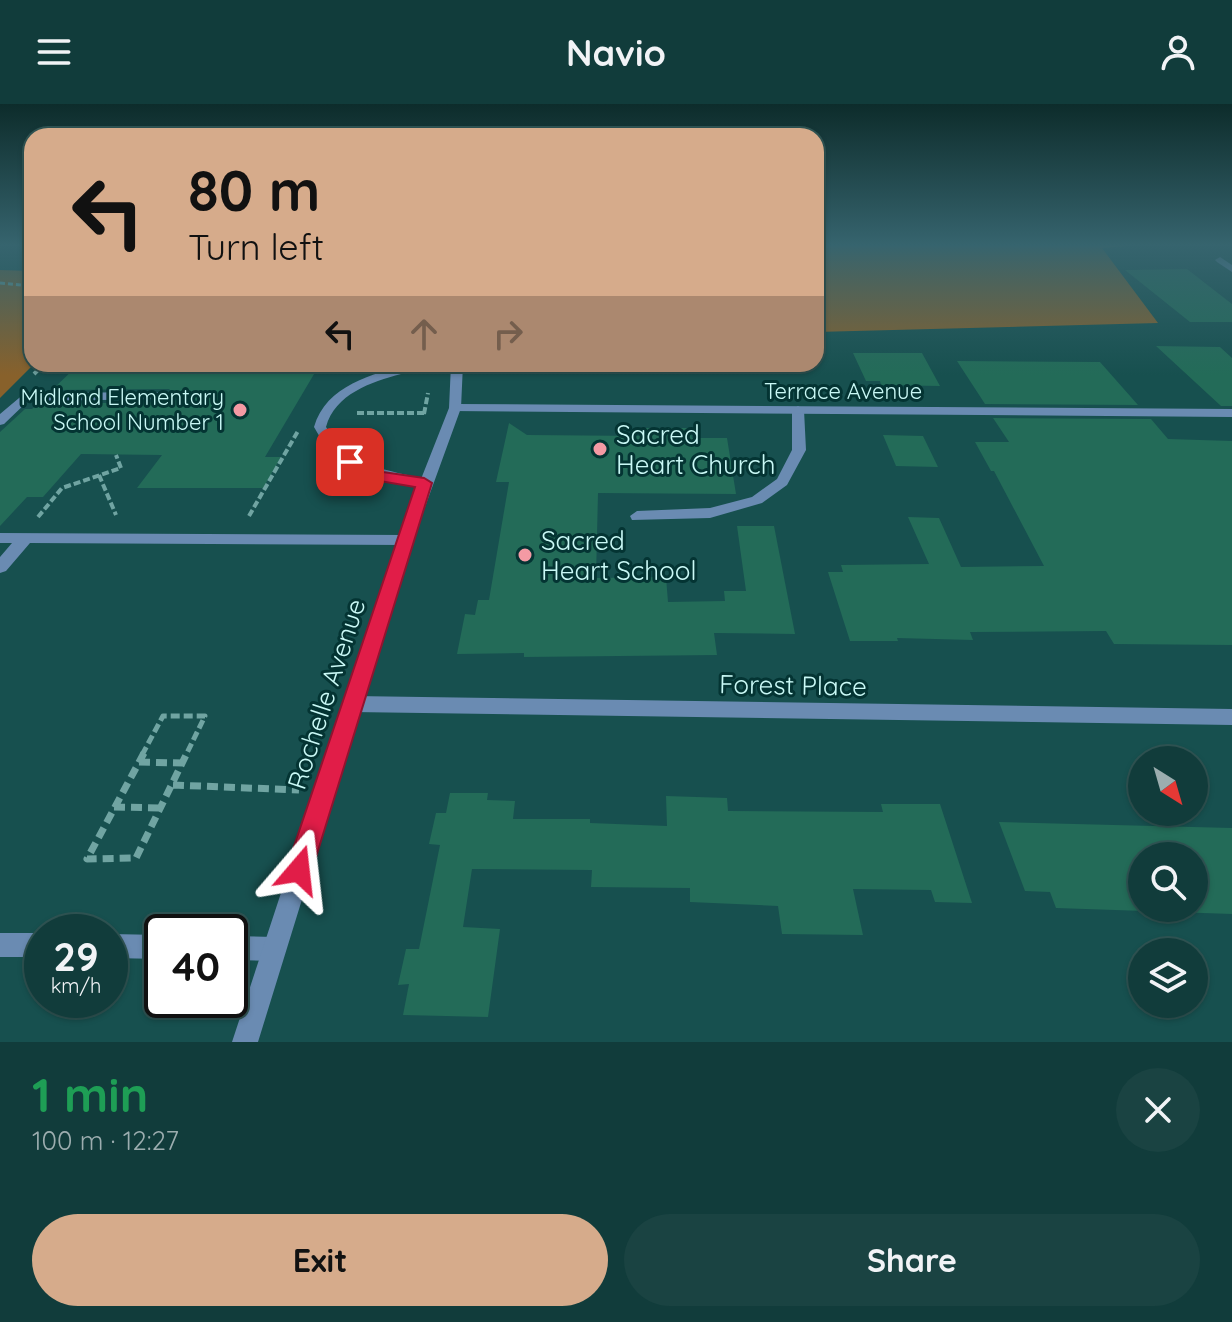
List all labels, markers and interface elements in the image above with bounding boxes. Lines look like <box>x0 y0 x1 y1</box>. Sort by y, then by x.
icon: menu <box>32 30 76 74</box>
text: Navio <box>566 30 666 75</box>
icon: person <box>1156 30 1200 74</box>
text: 80 m <box>188 155 320 225</box>
icon: left <box>56 160 160 264</box>
text: Turn left <box>188 224 324 269</box>
icon: left <box>318 312 362 356</box>
icon: ahead <box>402 312 446 356</box>
icon: right <box>486 312 530 356</box>
street label: Terrace Avenue <box>764 377 922 405</box>
place label: Midland Elementary School Number 1 <box>21 383 224 436</box>
marker: Midland Elementary School Number 1 <box>231 401 249 419</box>
place label: Sacred Heart Church <box>616 418 775 481</box>
pin <box>316 428 384 496</box>
icon: arrive <box>328 440 372 484</box>
marker: Sacred Heart Church <box>591 440 609 458</box>
place label: Sacred Heart School <box>541 524 696 587</box>
marker: Sacred Heart School <box>516 546 534 564</box>
street label: Rochelle Avenue <box>280 595 372 793</box>
street label: Forest Place <box>719 667 867 703</box>
north arrow <box>1128 746 1208 826</box>
map controls <box>1128 746 1208 1018</box>
position arrow <box>257 828 341 912</box>
button: search <box>1128 842 1208 922</box>
speed limit sign: 40 <box>144 914 248 1018</box>
text: 29 <box>53 931 99 981</box>
button: layers <box>1128 938 1208 1018</box>
text: km/h <box>51 973 101 998</box>
text: 1 min <box>32 1064 148 1124</box>
button: close <box>1116 1068 1200 1152</box>
text: 100 m · 12:27 <box>32 1124 179 1157</box>
button: Exit <box>32 1214 608 1306</box>
button: Share <box>624 1214 1200 1306</box>

